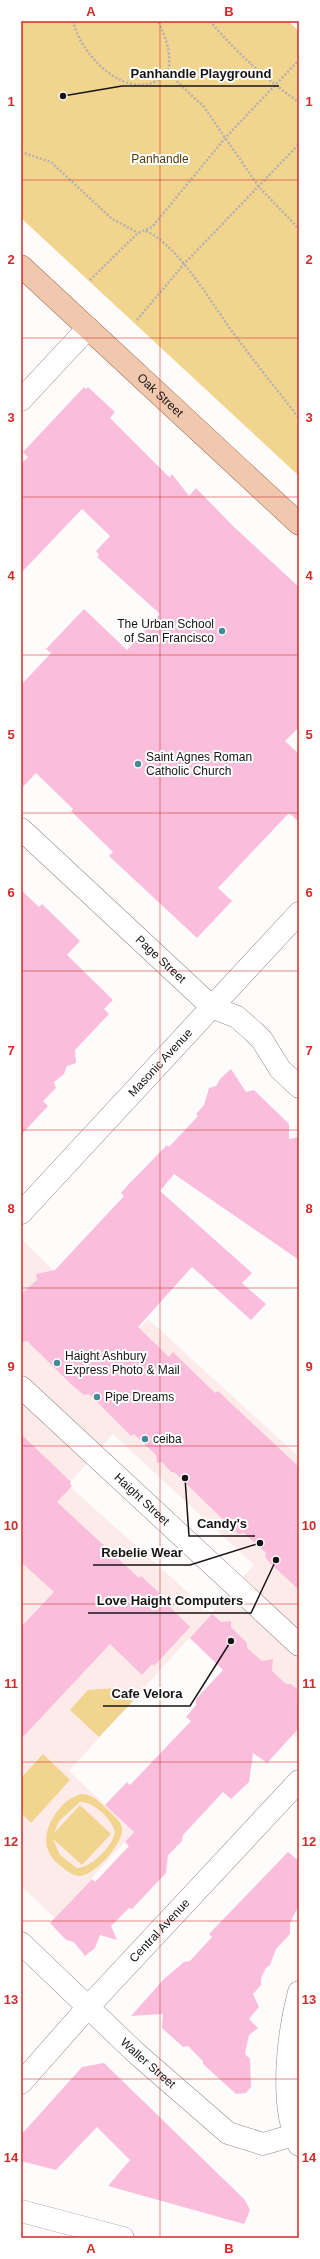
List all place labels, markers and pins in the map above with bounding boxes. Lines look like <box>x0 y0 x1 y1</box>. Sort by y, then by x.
callout: Panhandle Playground <box>122 61 279 86</box>
place label: The Urban School of San Francisco <box>117 617 214 645</box>
marker: The Urban School of San Francisco <box>217 626 227 636</box>
place label: Saint Agnes Roman Catholic Church <box>146 750 252 778</box>
marker: Saint Agnes Roman Catholic Church <box>133 759 143 769</box>
place label: Haight Ashbury Express Photo & Mail <box>65 1349 180 1377</box>
marker: Haight Ashbury Express Photo & Mail <box>52 1358 62 1368</box>
place label: Pipe Dreams <box>105 1390 174 1404</box>
marker: Pipe Dreams <box>92 1392 102 1402</box>
place label: ceiba <box>153 1432 182 1446</box>
marker: ceiba <box>140 1434 150 1444</box>
callout: Candy's <box>189 1511 255 1536</box>
callout: Rebelie Wear <box>93 1540 190 1565</box>
callout: Love Haight Computers <box>88 1588 251 1613</box>
callout: Cafe Velora <box>103 1681 190 1706</box>

